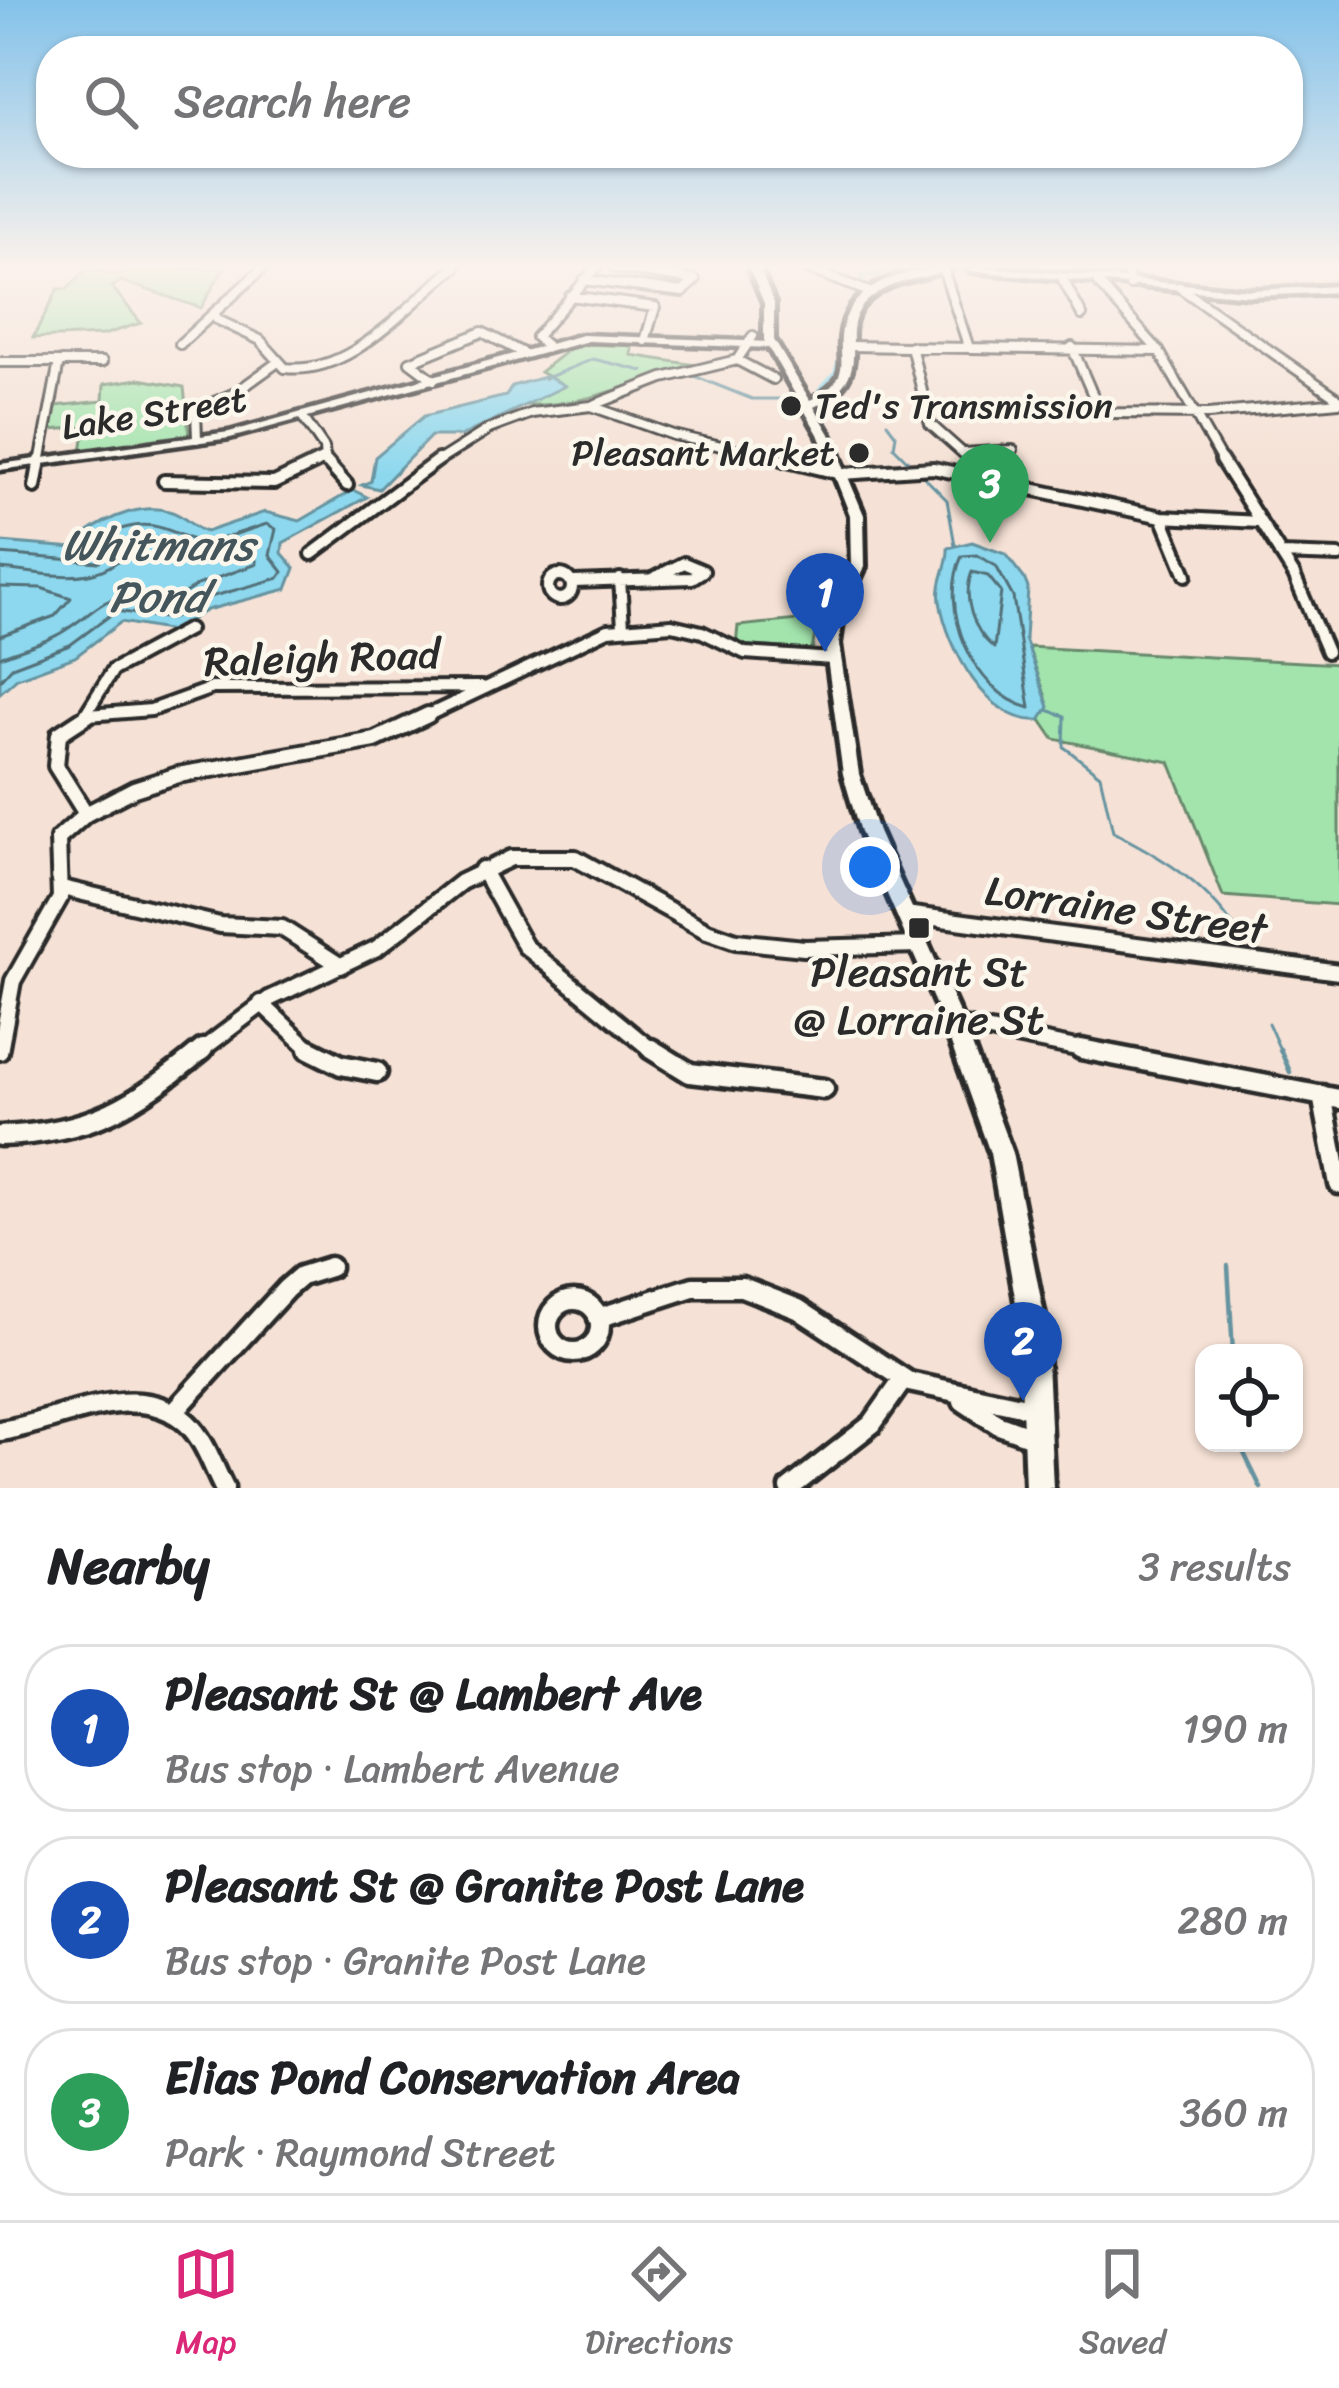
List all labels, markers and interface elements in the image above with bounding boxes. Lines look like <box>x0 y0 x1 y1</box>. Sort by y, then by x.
search box <box>36 36 1303 168</box>
text: Search here <box>174 62 411 142</box>
icon: search <box>78 69 144 135</box>
street label: Lake Street <box>57 367 251 459</box>
place label: Ted's Transmission <box>815 374 1113 438</box>
marker: Ted's Transmission <box>778 393 804 419</box>
place label: Pleasant Market <box>571 421 835 485</box>
marker: Pleasant Market <box>846 440 872 466</box>
pin: 3 <box>951 444 1029 543</box>
water label: Whitmans Pond <box>62 505 259 637</box>
pin: 1 <box>786 553 864 652</box>
street label: Raleigh Road <box>203 617 444 699</box>
your location <box>840 837 900 897</box>
street label: Lorraine Street <box>980 854 1274 967</box>
marker: Pleasant St @ Lorraine St <box>906 915 932 941</box>
place label: Pleasant St @ Lorraine St <box>793 935 1045 1057</box>
pin: 2 <box>984 1302 1062 1401</box>
map controls <box>1195 1344 1303 1452</box>
button: locate <box>1195 1344 1303 1452</box>
text: Nearby <box>48 1521 209 1611</box>
text: 3 results <box>1138 1532 1291 1601</box>
text: Pleasant St @ Lambert Ave <box>165 1654 702 1734</box>
text: 1 <box>82 1694 98 1763</box>
text: 190 m <box>1183 1694 1288 1763</box>
text: Bus stop · Lambert Avenue <box>165 1734 620 1803</box>
text: Pleasant St @ Granite Post Lane <box>165 1846 804 1926</box>
text: 2 <box>79 1886 101 1955</box>
text: 280 m <box>1177 1886 1288 1955</box>
text: Bus stop · Granite Post Lane <box>165 1926 646 1995</box>
text: Elias Pond Conservation Area <box>165 2038 740 2118</box>
text: 3 <box>79 2078 101 2147</box>
text: 360 m <box>1180 2078 1288 2147</box>
text: Park · Raymond Street <box>165 2118 555 2187</box>
tab: Map <box>173 2241 239 2371</box>
tab: Directions <box>585 2241 733 2371</box>
tab: Saved <box>1079 2241 1166 2371</box>

